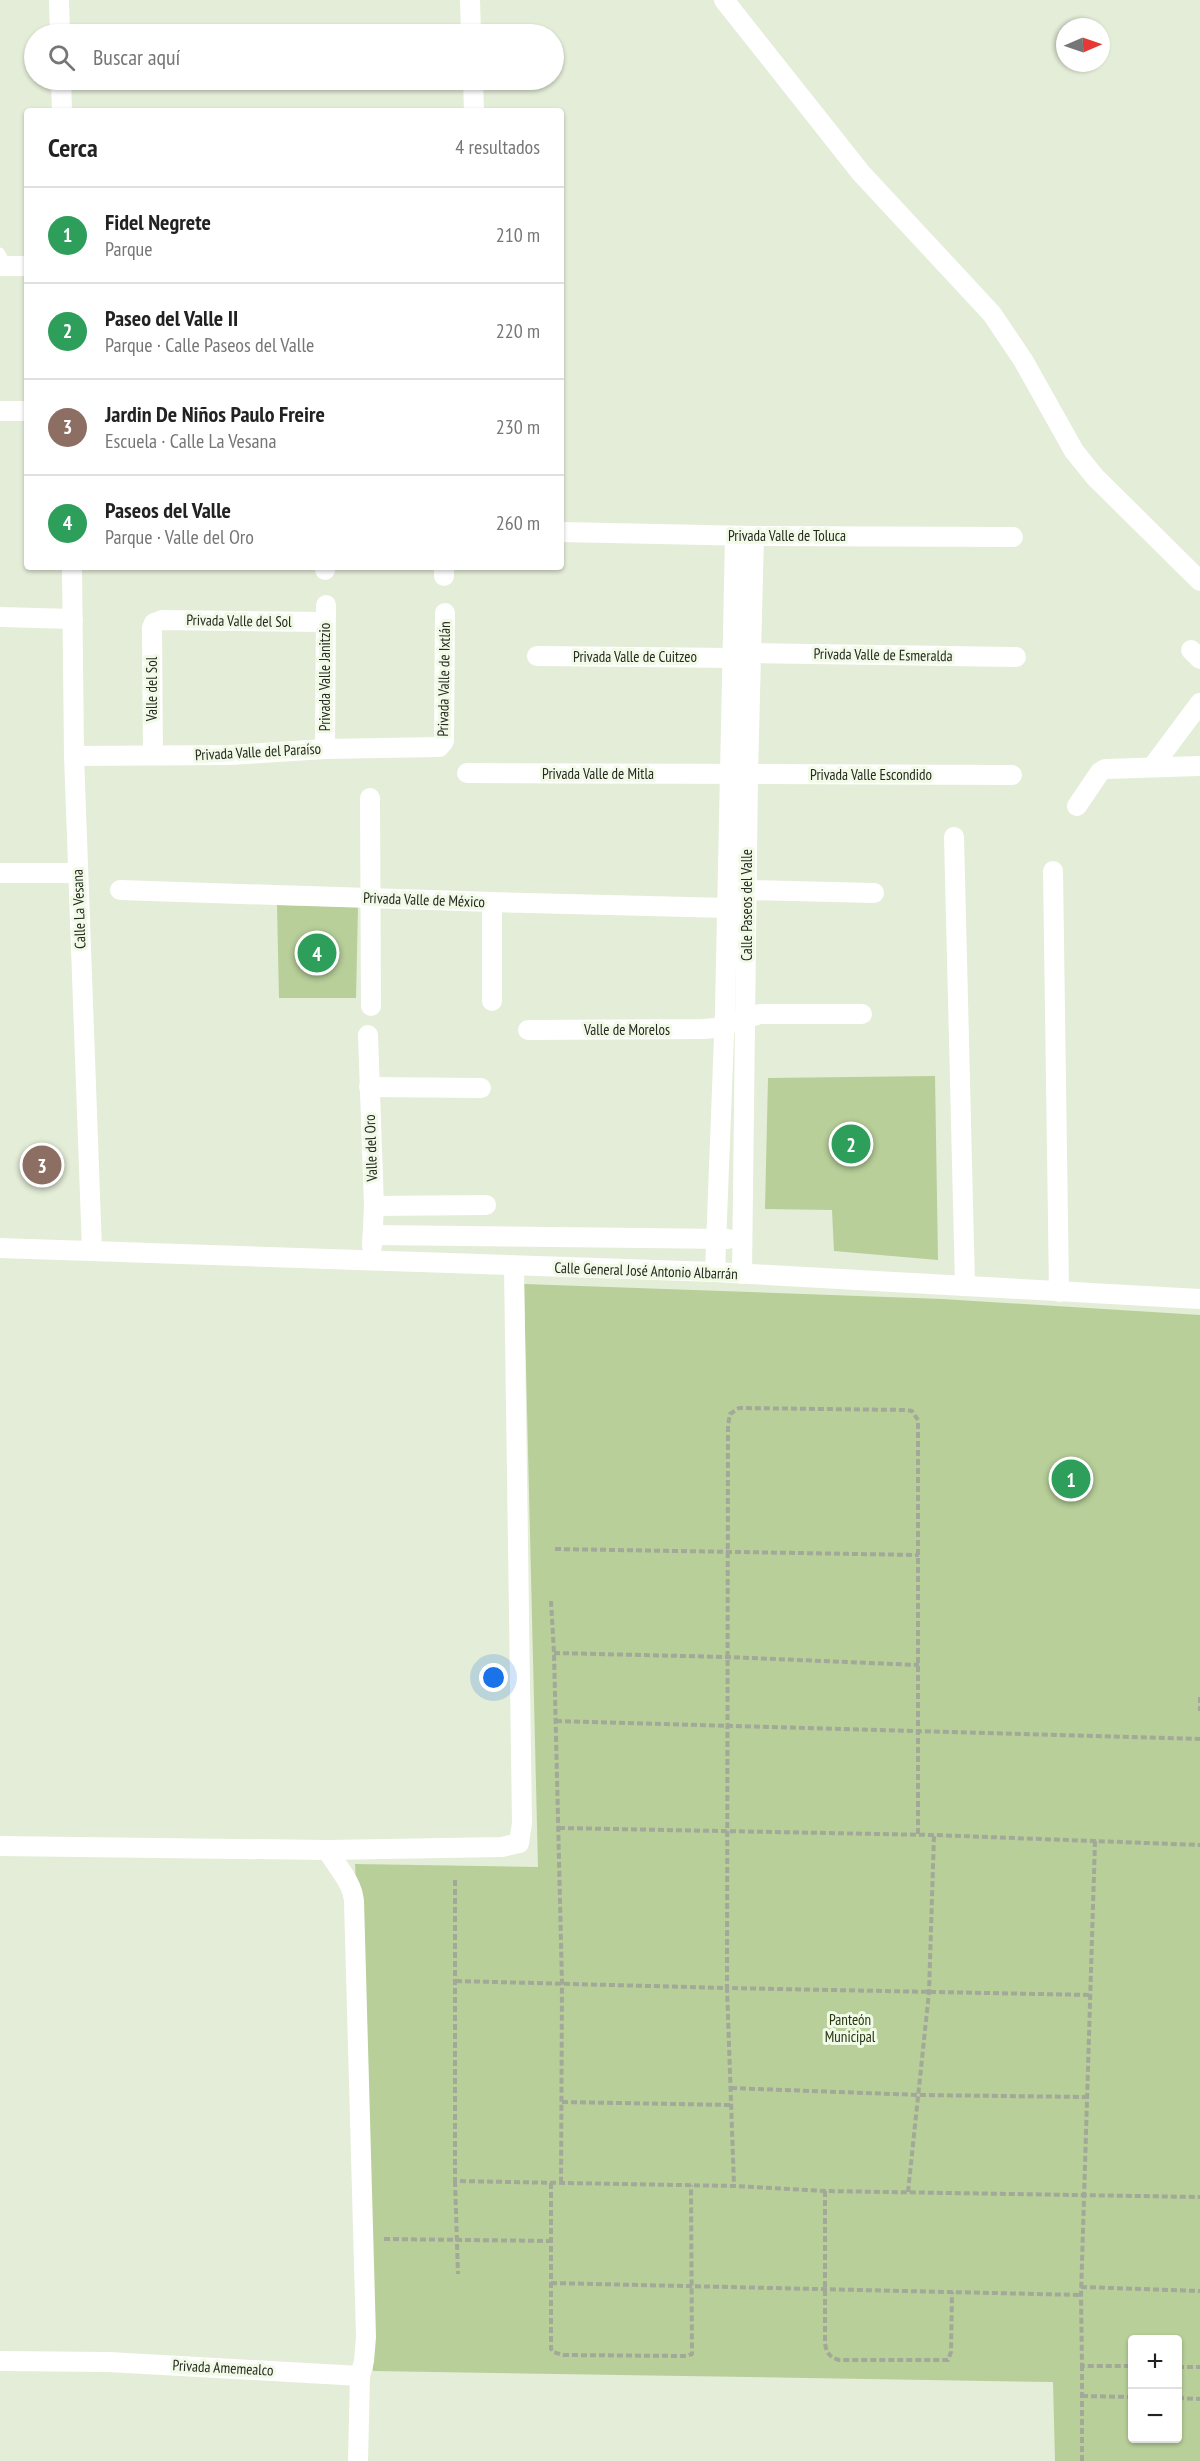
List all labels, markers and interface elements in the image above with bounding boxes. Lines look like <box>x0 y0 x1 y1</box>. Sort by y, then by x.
north arrow <box>1056 18 1110 72</box>
search box <box>24 24 564 90</box>
icon: search <box>45 41 78 74</box>
text: Buscar aquí <box>93 43 180 71</box>
text: Cerca <box>48 131 98 164</box>
text: 4 resultados <box>455 134 540 160</box>
text: Fidel Negrete <box>105 208 211 236</box>
text: 1 <box>63 222 72 248</box>
text: 210 m <box>496 222 540 248</box>
text: Parque <box>105 236 153 262</box>
text: Paseo del Valle II <box>105 304 238 332</box>
text: 2 <box>63 318 72 344</box>
text: 220 m <box>496 318 540 344</box>
text: Parque · Calle Paseos del Valle <box>105 332 314 358</box>
text: Jardin De Niños Paulo Freire <box>105 400 325 428</box>
text: 3 <box>63 414 72 440</box>
text: 230 m <box>496 414 540 440</box>
text: Escuela · Calle La Vesana <box>105 428 276 454</box>
text: Paseos del Valle <box>105 496 231 524</box>
text: 4 <box>63 510 72 536</box>
text: 260 m <box>496 510 540 536</box>
text: Parque · Valle del Oro <box>105 524 254 550</box>
street label: Privada Valle de Toluca <box>728 526 846 545</box>
street label: Privada Valle del Sol <box>186 610 292 631</box>
street label: Privada Valle de Ixtlán <box>433 621 454 737</box>
street label: Privada Valle Janitzio <box>315 623 334 731</box>
street label: Privada Valle de Esmeralda <box>813 644 953 665</box>
street label: Privada Valle de Cuitzeo <box>573 647 697 666</box>
street label: Valle del Sol <box>142 656 161 722</box>
street label: Privada Valle del Paraíso <box>194 739 321 764</box>
street label: Privada Valle de Mitla <box>542 764 654 783</box>
street label: Privada Valle Escondido <box>810 765 932 784</box>
street label: Calle Paseos del Valle <box>737 849 756 961</box>
street label: Calle La Vesana <box>68 869 89 949</box>
street label: Privada Valle de México <box>363 888 485 911</box>
pin: 4 <box>298 930 336 976</box>
street label: Valle de Morelos <box>583 1020 670 1039</box>
street label: Valle del Oro <box>360 1114 381 1183</box>
pin: 2 <box>832 1122 870 1166</box>
pin: 3 <box>22 1142 62 1188</box>
street label: Calle General José Antonio Albarrán <box>554 1258 738 1283</box>
pin: 1 <box>1052 1456 1090 1502</box>
your location <box>479 1663 508 1692</box>
park label: Panteón Municipal <box>825 2010 876 2046</box>
map controls <box>1128 2335 1182 2443</box>
button: + <box>1128 2335 1182 2389</box>
street label: Privada Amemealco <box>172 2355 274 2380</box>
button: − <box>1128 2389 1182 2443</box>

